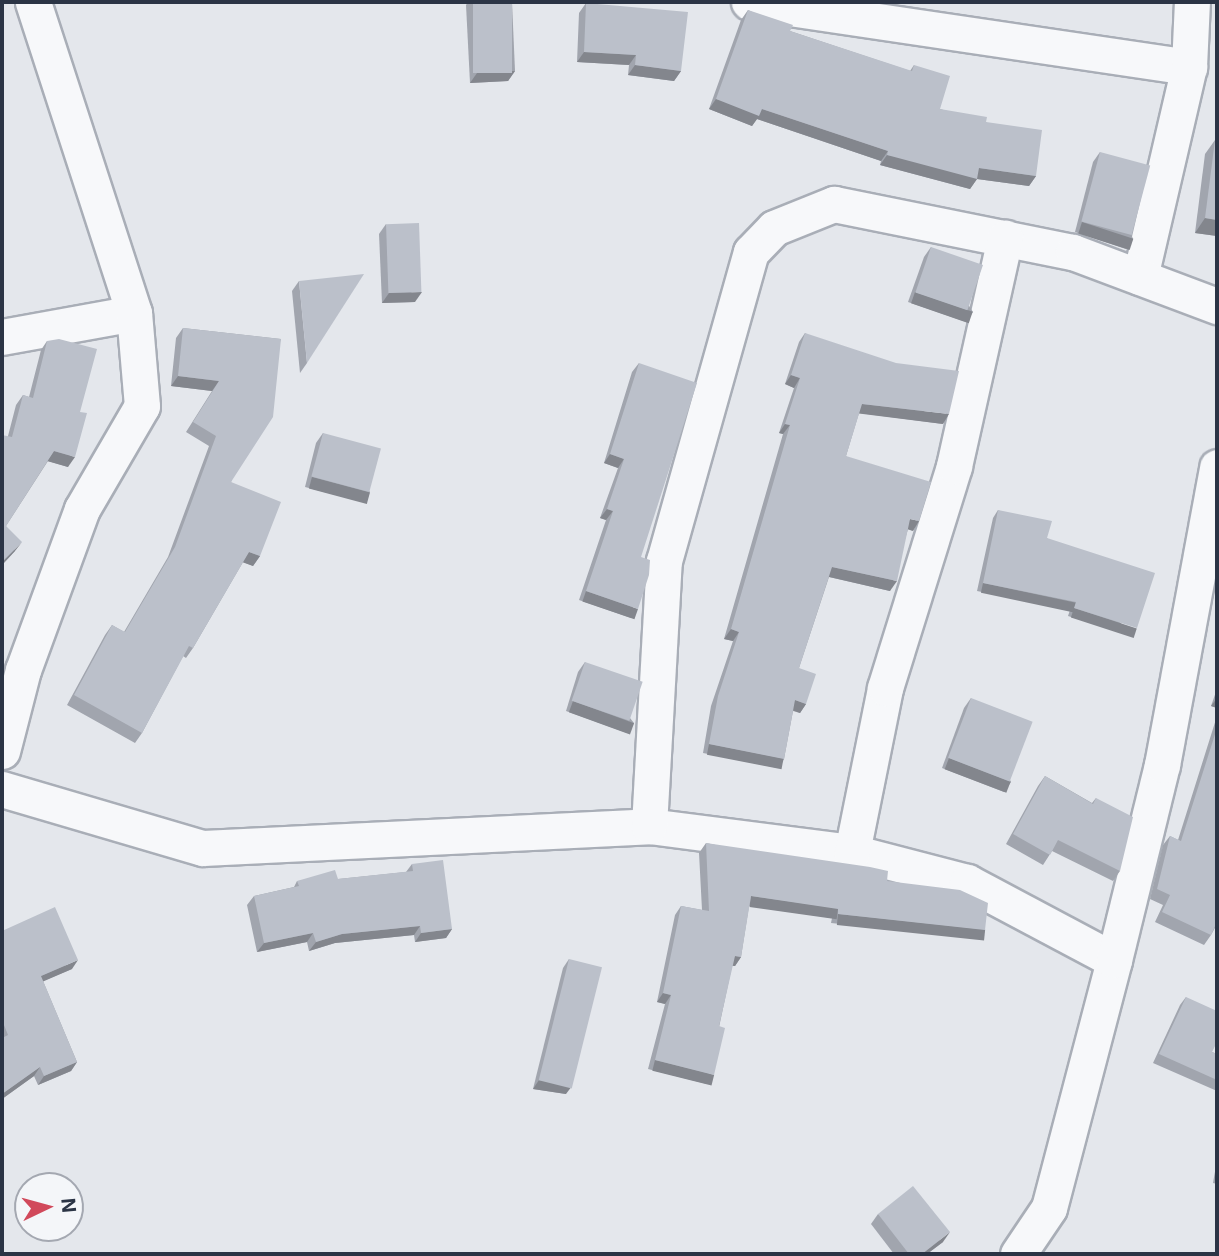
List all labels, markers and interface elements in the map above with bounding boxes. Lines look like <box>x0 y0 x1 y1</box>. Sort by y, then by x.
north arrow <box>14 1172 84 1242</box>
text: N <box>56 1197 81 1214</box>

